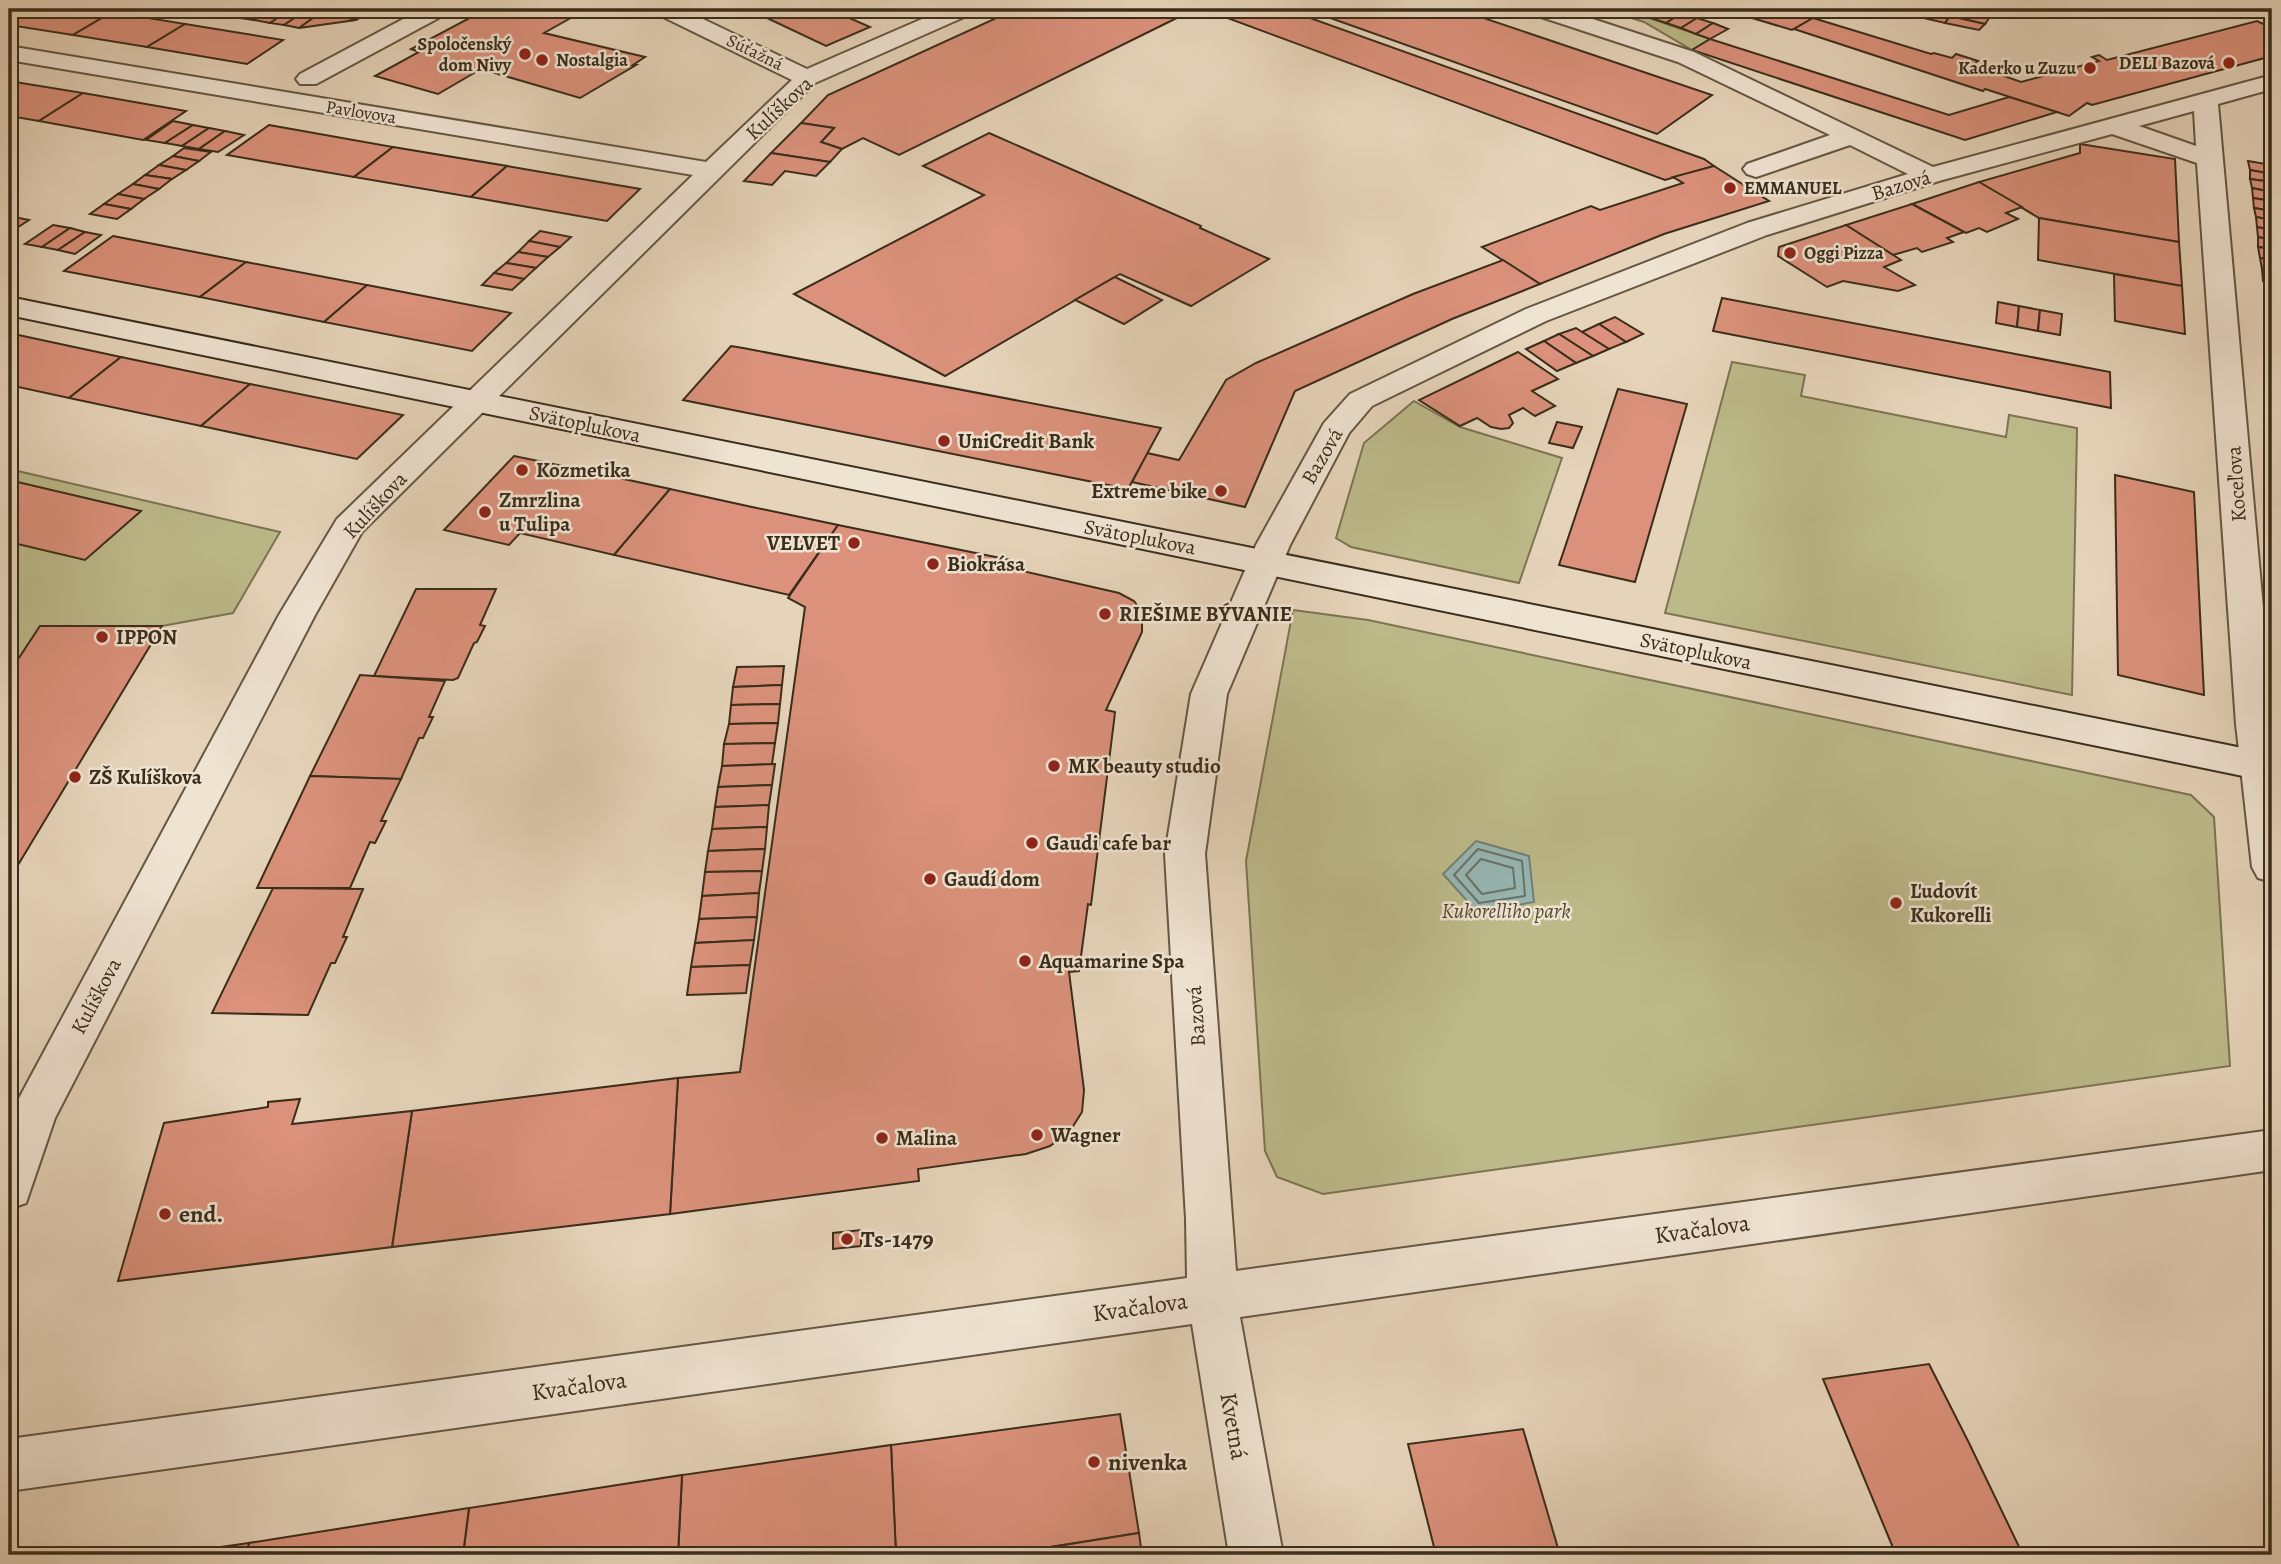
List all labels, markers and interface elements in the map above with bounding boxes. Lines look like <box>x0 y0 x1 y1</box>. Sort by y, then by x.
street label: Súťažná <box>723 28 788 76</box>
place label: Spoločenský dom Nivy <box>417 32 512 77</box>
marker: Spoločenský dom Nivy <box>517 46 533 62</box>
place label: Nostalgia <box>556 48 628 72</box>
place label: DELI Bazová <box>2119 51 2215 75</box>
marker: Nostalgia <box>534 52 550 68</box>
marker: DELI Bazová <box>2221 55 2237 71</box>
place label: Kaderko u Zuzu <box>1958 56 2076 80</box>
marker: Kaderko u Zuzu <box>2082 60 2098 76</box>
street label: Kulíškova <box>739 69 819 146</box>
street label: Pavlovova <box>324 95 399 130</box>
street label: Bazová <box>1868 163 1934 207</box>
place label: EMMANUEL <box>1744 176 1842 200</box>
marker: EMMANUEL <box>1722 180 1738 196</box>
place label: Oggi Pizza <box>1804 241 1884 265</box>
marker: Oggi Pizza <box>1782 245 1798 261</box>
street label: Svätoplukova <box>527 399 644 450</box>
street label: Bazová <box>1295 422 1349 489</box>
place label: UniCredit Bank <box>958 427 1094 455</box>
marker: UniCredit Bank <box>936 433 952 449</box>
street label: Koceľova <box>2219 445 2253 523</box>
place label: Kozmetika <box>536 456 631 484</box>
marker: Kozmetika <box>514 462 530 478</box>
street label: Kulíškova <box>337 465 414 545</box>
place label: Extreme bike <box>1091 477 1207 505</box>
marker: Extreme bike <box>1213 483 1229 499</box>
place label: Zmrzlina u Tulipa <box>499 486 581 538</box>
marker: Zmrzlina u Tulipa <box>477 504 493 520</box>
street label: Svätoplukova <box>1082 512 1199 562</box>
place label: VELVET <box>766 529 840 557</box>
marker: VELVET <box>846 535 862 551</box>
place label: Biokrása <box>947 550 1026 578</box>
marker: Biokrása <box>925 556 941 572</box>
place label: RIEŠIME BÝVANIE <box>1119 600 1292 628</box>
marker: RIEŠIME BÝVANIE <box>1097 606 1113 622</box>
place label: IPPON <box>116 623 177 651</box>
street label: Svätoplukova <box>1638 626 1755 677</box>
marker: IPPON <box>94 629 110 645</box>
place label: MK beauty studio <box>1068 752 1221 780</box>
marker: MK beauty studio <box>1046 758 1062 774</box>
place label: ZŠ Kulíškova <box>89 763 203 791</box>
marker: ZŠ Kulíškova <box>67 769 83 785</box>
place label: Gaudi cafe bar <box>1046 829 1171 857</box>
marker: Gaudi cafe bar <box>1024 835 1040 851</box>
place label: Gaudí dom <box>944 865 1040 893</box>
marker: Gaudí dom <box>922 871 938 887</box>
place label: Ľudovít Kukorelli <box>1910 877 1991 929</box>
marker: Ľudovít Kukorelli <box>1888 895 1904 911</box>
park label: Kukorelliho park <box>1442 897 1570 925</box>
place label: Aquamarine Spa <box>1038 947 1185 975</box>
street label: Kulíškova <box>64 953 128 1039</box>
marker: Aquamarine Spa <box>1017 953 1033 969</box>
street label: Bazová <box>1180 984 1212 1047</box>
place label: Wagner <box>1050 1121 1121 1149</box>
place label: Malina <box>896 1124 958 1152</box>
marker: Wagner <box>1029 1127 1045 1143</box>
marker: Malina <box>874 1130 890 1146</box>
place label: end. <box>179 1198 223 1230</box>
marker: end. <box>157 1206 173 1222</box>
street label: Kvačalova <box>1652 1206 1752 1252</box>
place label: Ts-1479 <box>861 1223 934 1255</box>
marker: Ts-1479 <box>839 1231 855 1247</box>
street label: Kvačalova <box>1090 1284 1190 1330</box>
street label: Kvačalova <box>529 1363 629 1409</box>
street label: Kvetná <box>1212 1390 1256 1463</box>
place label: nivenka <box>1108 1446 1188 1478</box>
marker: nivenka <box>1086 1454 1102 1470</box>

